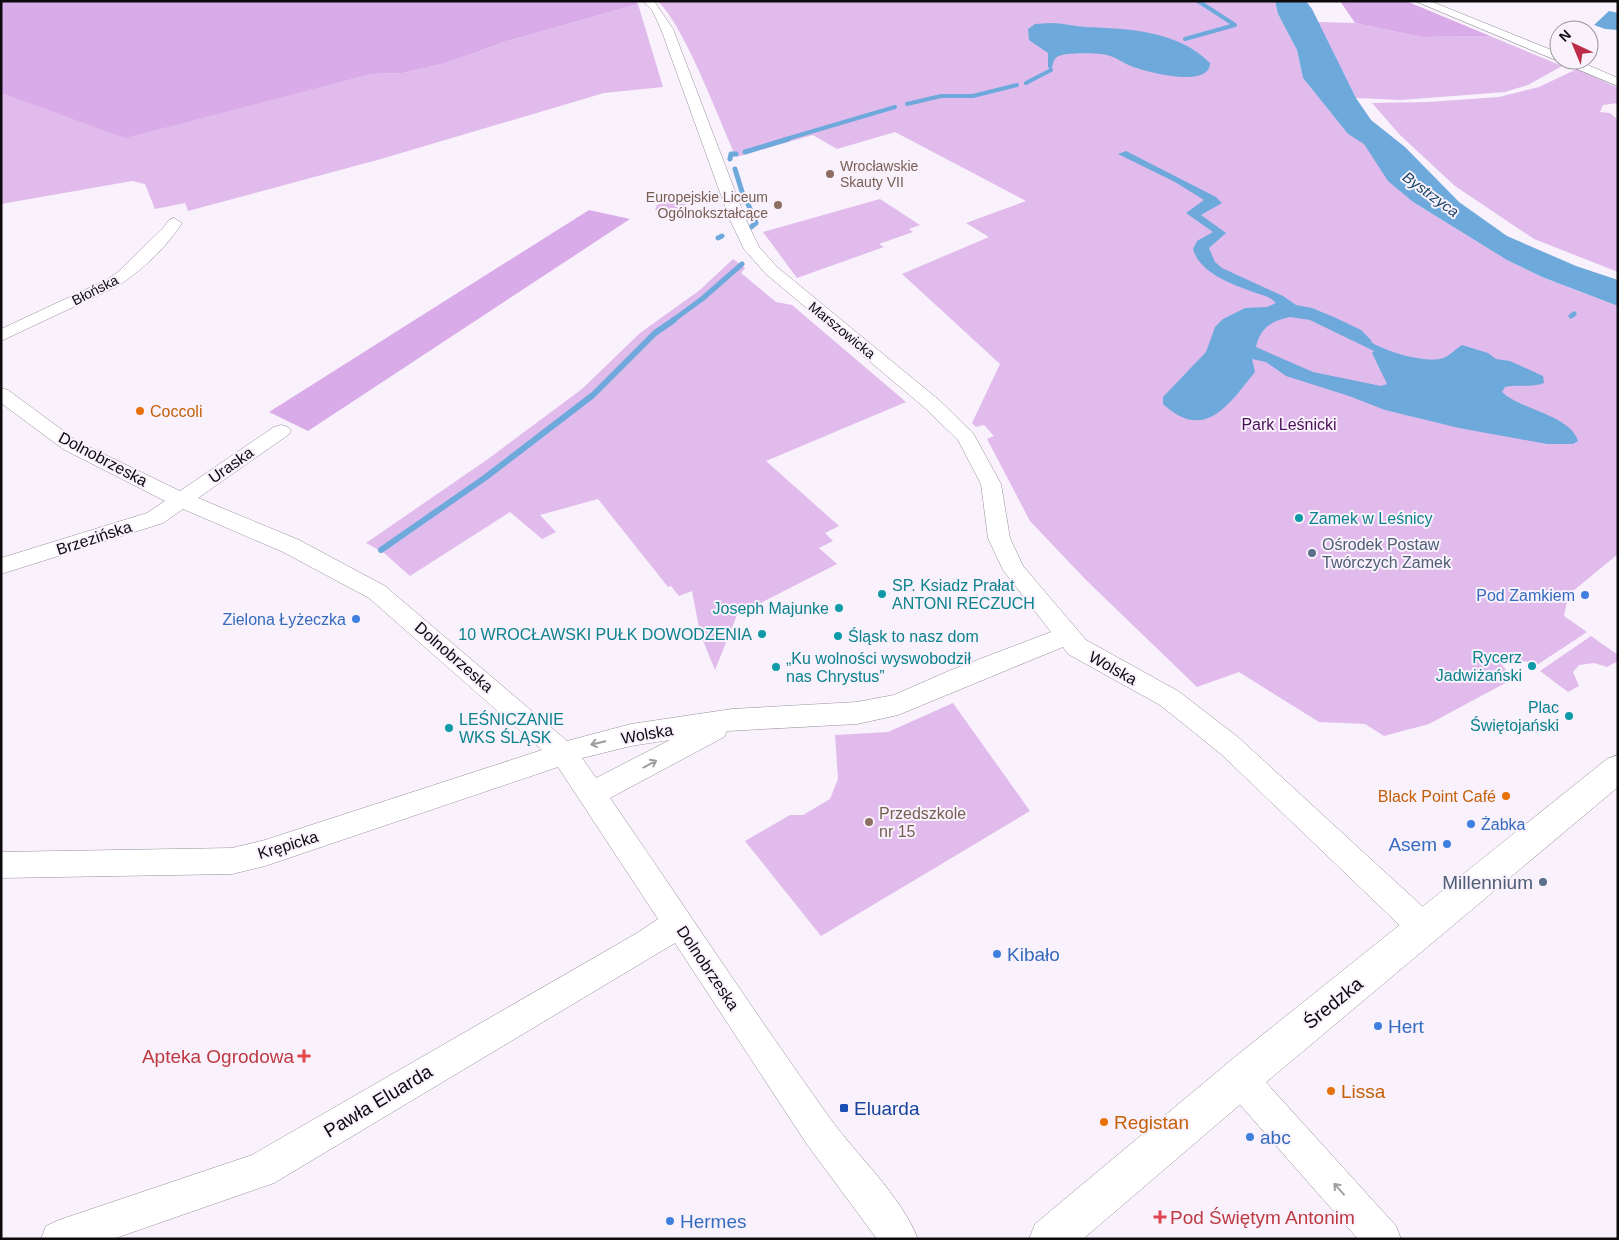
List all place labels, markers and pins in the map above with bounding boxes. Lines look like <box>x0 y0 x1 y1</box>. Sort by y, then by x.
place label: Wrocławskie Skauty VII <box>840 158 919 190</box>
marker: Wrocławskie Skauty VII <box>824 168 836 180</box>
place label: Europejskie Liceum Ogólnokształcące <box>646 189 768 221</box>
marker: Europejskie Liceum Ogólnokształcące <box>772 199 784 211</box>
place label: Coccoli <box>150 403 202 420</box>
marker: Coccoli <box>134 405 146 417</box>
place label: Zamek w Leśnicy <box>1309 510 1433 527</box>
marker: Zamek w Leśnicy <box>1293 512 1305 524</box>
place label: Ośrodek Postaw Twórczych Zamek <box>1322 536 1452 571</box>
marker: Ośrodek Postaw Twórczych Zamek <box>1306 547 1318 559</box>
place label: SP. Ksiadz Prałat ANTONI RECZUCH <box>892 577 1035 612</box>
place label: Pod Zamkiem <box>1476 587 1575 604</box>
marker: SP. Ksiadz Prałat ANTONI RECZUCH <box>876 588 888 600</box>
marker: Pod Zamkiem <box>1579 589 1591 601</box>
place label: Joseph Majunke <box>712 600 829 617</box>
marker: Joseph Majunke <box>833 602 845 614</box>
place label: Zielona Łyżeczka <box>222 611 346 628</box>
marker: Zielona Łyżeczka <box>350 613 362 625</box>
place label: 10 WROCŁAWSKI PUŁK DOWODZENIA <box>458 626 752 643</box>
place label: Śląsk to nasz dom <box>848 627 979 645</box>
marker: 10 WROCŁAWSKI PUŁK DOWODZENIA <box>756 628 768 640</box>
marker: Śląsk to nasz dom <box>832 630 844 642</box>
place label: Rycerz Jadwiżański <box>1436 649 1522 684</box>
place label: „Ku wolności wyswobodził nas Chrystus” <box>786 650 971 685</box>
marker: Rycerz Jadwiżański <box>1526 660 1538 672</box>
marker: „Ku wolności wyswobodził nas Chrystus” <box>770 661 782 673</box>
place label: Plac Świętojański <box>1470 699 1559 734</box>
place label: LEŚNICZANIE WKS ŚLĄSK <box>459 710 564 746</box>
marker: Plac Świętojański <box>1563 710 1575 722</box>
marker: LEŚNICZANIE WKS ŚLĄSK <box>443 722 455 734</box>
place label: Black Point Café <box>1378 788 1496 805</box>
marker: Black Point Café <box>1500 790 1512 802</box>
place label: Przedszkole nr 15 <box>879 805 966 840</box>
place label: Żabka <box>1481 815 1526 833</box>
marker: Przedszkole nr 15 <box>863 816 875 828</box>
marker: Żabka <box>1465 818 1477 830</box>
place label: Asem <box>1388 834 1437 855</box>
marker: Asem <box>1441 838 1453 850</box>
place label: Millennium <box>1442 872 1533 893</box>
marker: Millennium <box>1537 876 1549 888</box>
place label: Kibało <box>1007 944 1060 965</box>
marker: Kibało <box>991 948 1003 960</box>
place label: Hert <box>1388 1016 1425 1037</box>
marker: Hert <box>1372 1020 1384 1032</box>
place label: Apteka Ogrodowa <box>142 1046 294 1067</box>
marker: Apteka Ogrodowa <box>298 1050 310 1062</box>
place label: Lissa <box>1341 1081 1386 1102</box>
marker: Lissa <box>1325 1085 1337 1097</box>
place label: Eluarda <box>854 1098 920 1119</box>
marker: Eluarda <box>838 1102 850 1114</box>
place label: Registan <box>1114 1112 1189 1133</box>
marker: Registan <box>1098 1116 1110 1128</box>
place label: abc <box>1260 1127 1291 1148</box>
marker: abc <box>1244 1131 1256 1143</box>
place label: Pod Świętym Antonim <box>1170 1207 1355 1228</box>
place label: Hermes <box>680 1211 747 1232</box>
marker: Pod Świętym Antonim <box>1154 1211 1166 1223</box>
marker: Hermes <box>664 1215 676 1227</box>

